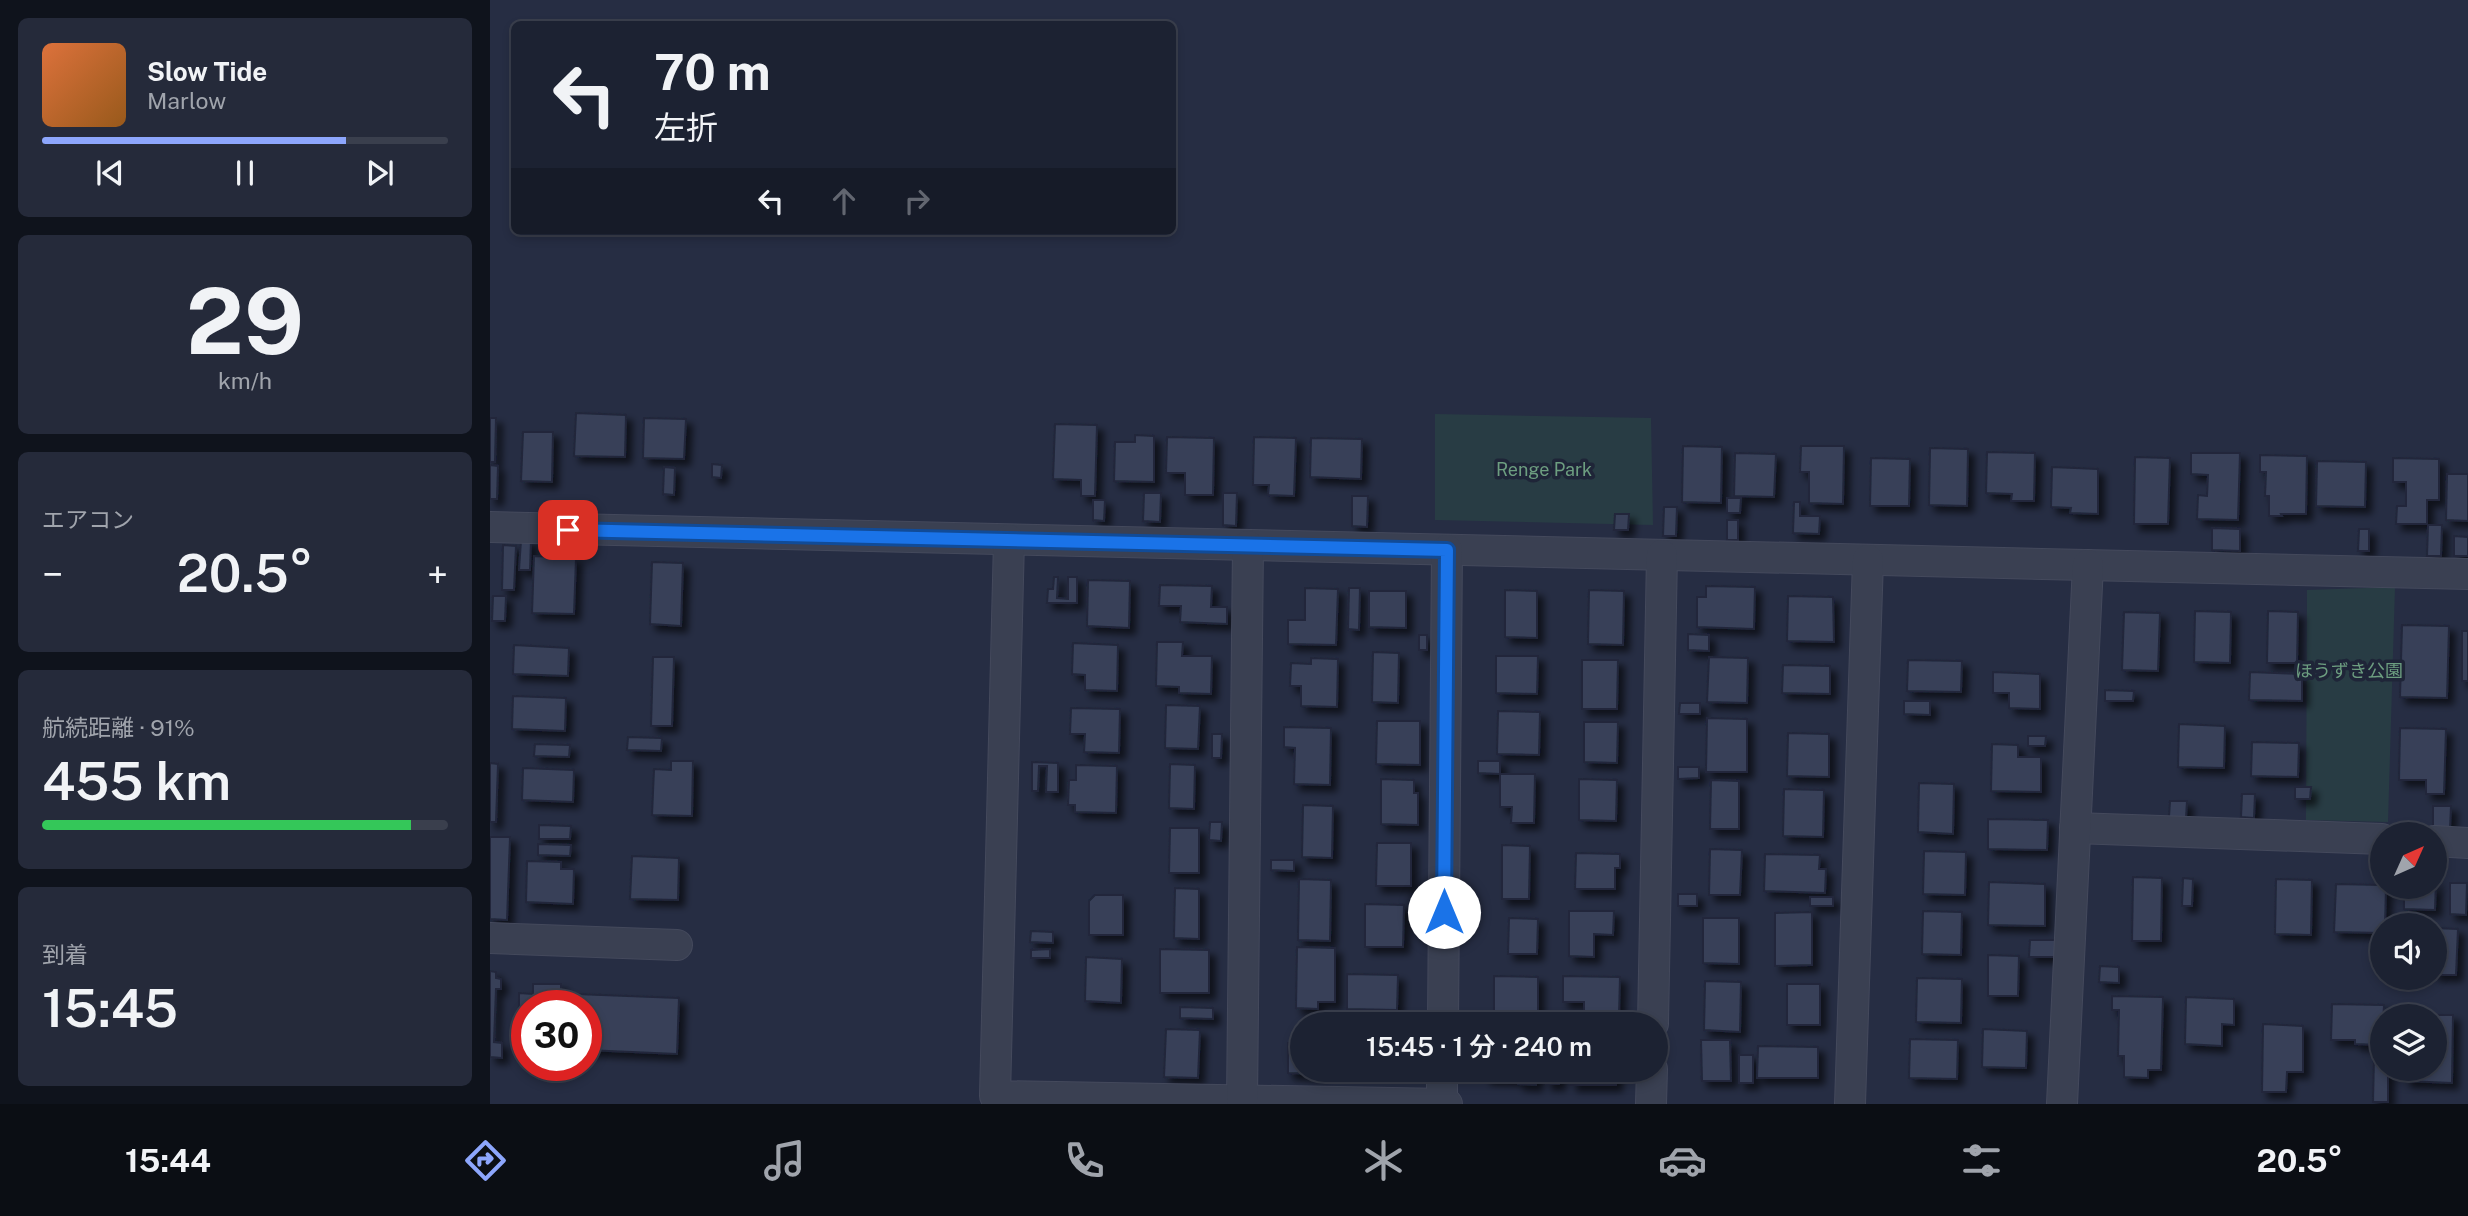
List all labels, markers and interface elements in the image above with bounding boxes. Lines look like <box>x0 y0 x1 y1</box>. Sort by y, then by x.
text: 70 m <box>654 43 771 101</box>
icon: left <box>539 49 630 140</box>
text: Slow Tide <box>147 56 267 87</box>
text: Marlow <box>147 87 226 114</box>
text: 左折 <box>654 109 718 146</box>
icon: previous <box>91 154 129 192</box>
icon: pause <box>226 154 264 192</box>
icon: next <box>361 154 399 192</box>
icon: left <box>752 182 790 220</box>
icon: ahead <box>825 182 863 220</box>
icon: right <box>898 182 936 220</box>
text: 29 <box>186 268 304 374</box>
text: km/h <box>218 367 272 394</box>
park label: Renge Park <box>1496 459 1592 480</box>
pin <box>538 500 598 560</box>
text: エアコン <box>42 506 134 533</box>
icon: arrive <box>549 511 587 549</box>
text: 20.5° <box>177 543 313 604</box>
text: − <box>42 552 63 597</box>
text: + <box>427 552 448 597</box>
park label: ほうずき公園 <box>2295 660 2403 681</box>
text: 航続距離 · 91% <box>42 714 195 741</box>
text: 455 km <box>42 751 231 812</box>
north arrow <box>2370 822 2446 900</box>
map controls <box>2370 822 2447 1081</box>
position arrow <box>1407 875 1481 949</box>
button: sound <box>2370 913 2447 990</box>
text: 到着 <box>42 941 88 968</box>
text: 15:45 <box>42 978 178 1039</box>
speed limit sign: 30 <box>511 990 602 1081</box>
button: layers <box>2370 1004 2447 1081</box>
text: 15:45 · 1 分 · 240 m <box>1366 1031 1592 1062</box>
icon: directions <box>461 1136 510 1185</box>
icon: music <box>760 1136 809 1185</box>
icon: phone <box>1060 1136 1109 1185</box>
icon: climate <box>1359 1136 1408 1185</box>
icon: car <box>1658 1136 1707 1185</box>
icon: filters <box>1957 1136 2006 1185</box>
text: 15:44 <box>125 1142 211 1179</box>
text: 20.5° <box>2256 1142 2343 1179</box>

